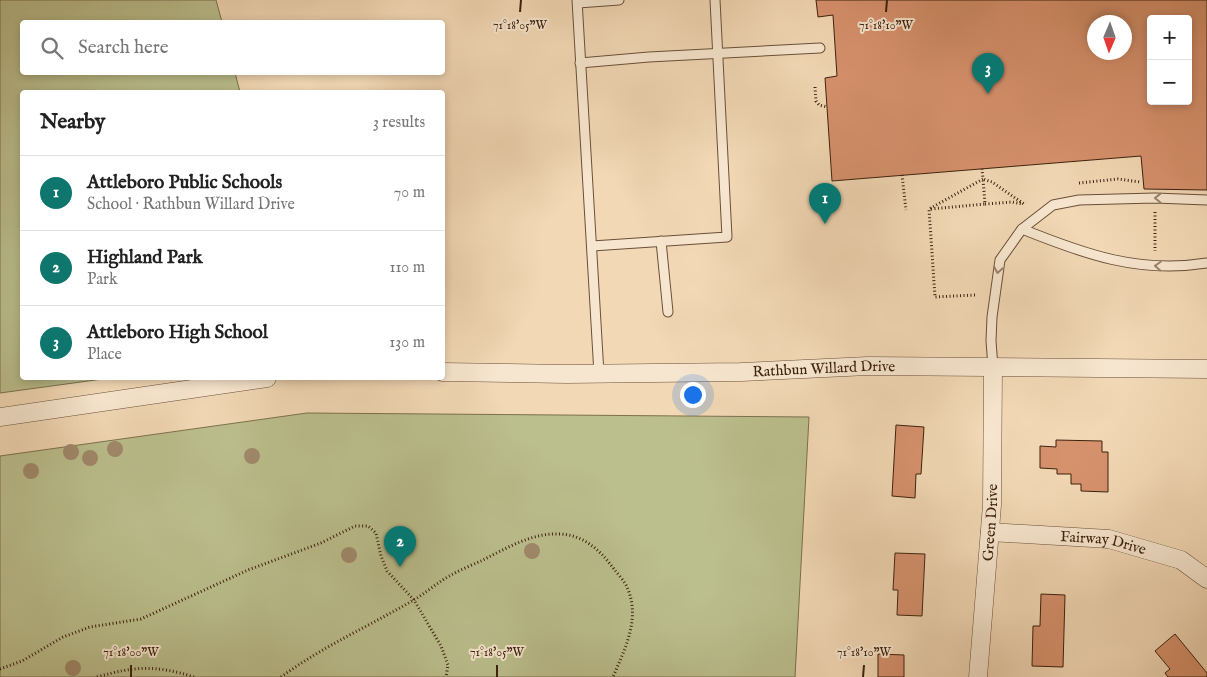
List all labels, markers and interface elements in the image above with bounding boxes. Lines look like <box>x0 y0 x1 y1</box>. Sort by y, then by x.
north arrow <box>1087 15 1132 60</box>
map controls <box>1147 15 1192 105</box>
button: + <box>1147 15 1192 60</box>
text: 71°18'05"W <box>493 18 548 33</box>
text: 71°18'10"W <box>859 18 914 33</box>
search box <box>20 20 445 75</box>
icon: search <box>38 34 66 62</box>
text: Search here <box>78 36 169 60</box>
pin: 3 <box>972 53 1004 94</box>
button: − <box>1147 60 1192 105</box>
text: Nearby <box>40 109 105 136</box>
text: 3 results <box>373 113 425 133</box>
text: Attleboro Public Schools <box>87 171 282 195</box>
text: 1 <box>53 183 59 203</box>
text: 70 m <box>394 183 425 203</box>
pin: 1 <box>809 183 841 224</box>
one-way arrow <box>1154 193 1162 203</box>
text: School · Rathbun Willard Drive <box>87 195 295 215</box>
text: Highland Park <box>87 246 203 270</box>
text: 2 <box>52 258 60 278</box>
text: 110 m <box>389 258 425 278</box>
one-way arrow <box>1154 260 1162 271</box>
one-way arrow <box>994 266 1004 274</box>
text: Park <box>87 270 117 290</box>
text: Attleboro High School <box>87 321 268 345</box>
text: 3 <box>53 333 59 353</box>
text: 130 m <box>389 333 425 353</box>
text: Place <box>87 345 122 365</box>
street label: Rathbun Willard Drive <box>752 357 895 381</box>
your location <box>680 382 706 408</box>
street label: Green Drive <box>978 484 1002 562</box>
pin: 2 <box>384 526 416 567</box>
street label: Fairway Drive <box>1060 527 1148 559</box>
text: 71°18'00"W <box>103 645 159 660</box>
text: 71°18'05"W <box>470 645 525 660</box>
text: 71°18'10"W <box>837 645 892 660</box>

